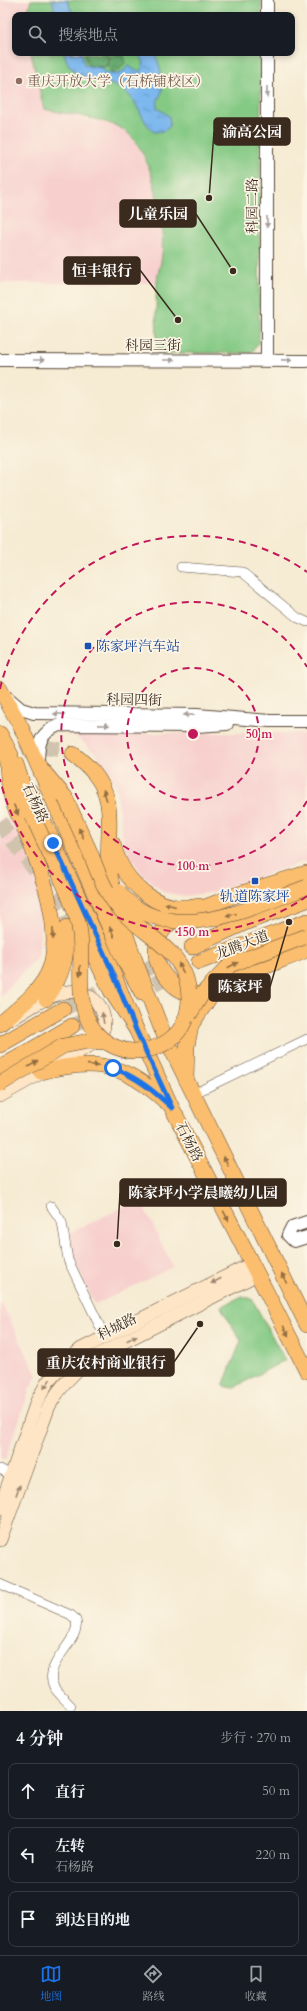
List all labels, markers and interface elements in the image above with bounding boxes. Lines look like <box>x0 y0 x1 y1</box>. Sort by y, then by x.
search box <box>12 12 295 56</box>
icon: search <box>26 23 48 45</box>
text: 搜索地点 <box>58 25 118 45</box>
place label: 重庆开放大学（石桥铺校区） <box>27 72 209 91</box>
marker: 重庆开放大学（石桥铺校区） <box>14 76 24 86</box>
one-way arrow <box>264 86 270 99</box>
callout: 渝高公园 <box>214 118 290 145</box>
text: 渝高公园 <box>222 122 282 142</box>
street label: 科园二路 <box>243 178 262 234</box>
callout: 儿童乐园 <box>120 200 196 227</box>
text: 儿童乐园 <box>128 204 188 224</box>
one-way arrow <box>264 216 270 229</box>
callout: 恒丰银行 <box>64 257 140 284</box>
text: 恒丰银行 <box>72 261 132 281</box>
street label: 科园三街 <box>125 336 181 355</box>
one-way arrow <box>33 357 46 363</box>
one-way arrow <box>163 357 176 363</box>
one-way arrow <box>281 357 294 363</box>
place label: 陈家坪汽车站 <box>96 637 180 656</box>
marker: 陈家坪汽车站 <box>83 641 93 651</box>
street label: 科园四街 <box>106 690 162 710</box>
one-way arrow <box>52 711 65 717</box>
one-way arrow <box>182 712 195 718</box>
one-way arrow <box>98 722 111 728</box>
text: 50 m <box>246 726 273 742</box>
centre of rings <box>186 727 200 741</box>
street label: 石杨路 <box>18 780 52 826</box>
one-way arrow <box>102 789 108 801</box>
one-way arrow <box>13 804 20 816</box>
one-way arrow <box>78 827 84 838</box>
route end <box>44 834 62 852</box>
text: 100 m <box>177 858 210 874</box>
marker: 轨道陈家坪 <box>250 876 260 886</box>
place label: 轨道陈家坪 <box>220 887 290 906</box>
one-way arrow <box>164 902 177 908</box>
one-way arrow <box>225 912 237 918</box>
text: 150 m <box>177 924 210 940</box>
one-way arrow <box>108 926 115 938</box>
street label: 龙腾大道 <box>212 926 272 964</box>
one-way arrow <box>50 928 56 941</box>
one-way arrow <box>178 962 184 974</box>
one-way arrow <box>228 962 239 968</box>
one-way arrow <box>77 965 83 978</box>
callout: 陈家坪 <box>209 974 270 1001</box>
text: 陈家坪 <box>217 977 263 997</box>
one-way arrow <box>100 1012 106 1024</box>
route start <box>104 1059 122 1077</box>
one-way arrow <box>27 1061 39 1068</box>
one-way arrow <box>87 1061 99 1068</box>
street label: 石杨路 <box>171 1119 207 1165</box>
one-way arrow <box>223 1155 229 1167</box>
callout: 陈家坪小学晨曦幼儿园 <box>120 1179 286 1206</box>
text: 陈家坪小学晨曦幼儿园 <box>128 1183 278 1203</box>
one-way arrow <box>223 1210 229 1221</box>
one-way arrow <box>280 1272 287 1283</box>
one-way arrow <box>210 1278 222 1285</box>
street label: 科城路 <box>94 1309 140 1345</box>
one-way arrow <box>283 1325 289 1337</box>
one-way arrow <box>126 1335 137 1341</box>
callout: 重庆农村商业银行 <box>38 1349 174 1376</box>
text: 重庆农村商业银行 <box>46 1353 166 1373</box>
one-way arrow <box>43 1379 51 1390</box>
one-way arrow <box>15 1484 21 1496</box>
text: 4 分钟 <box>16 1727 63 1750</box>
text: 步行 · 270 m <box>220 1729 291 1747</box>
icon: ahead <box>17 1780 39 1802</box>
text: 直行 <box>55 1782 85 1802</box>
text: 50 m <box>262 1782 290 1800</box>
text: 左转 <box>55 1836 85 1856</box>
icon: left <box>17 1844 39 1866</box>
text: 220 m <box>256 1846 290 1864</box>
text: 石杨路 <box>55 1858 94 1876</box>
icon: arrive <box>17 1908 39 1930</box>
text: 到达目的地 <box>55 1910 130 1930</box>
tab: 地图 <box>40 1963 62 2004</box>
tab: 路线 <box>142 1963 164 2004</box>
tab: 收藏 <box>245 1963 267 2004</box>

